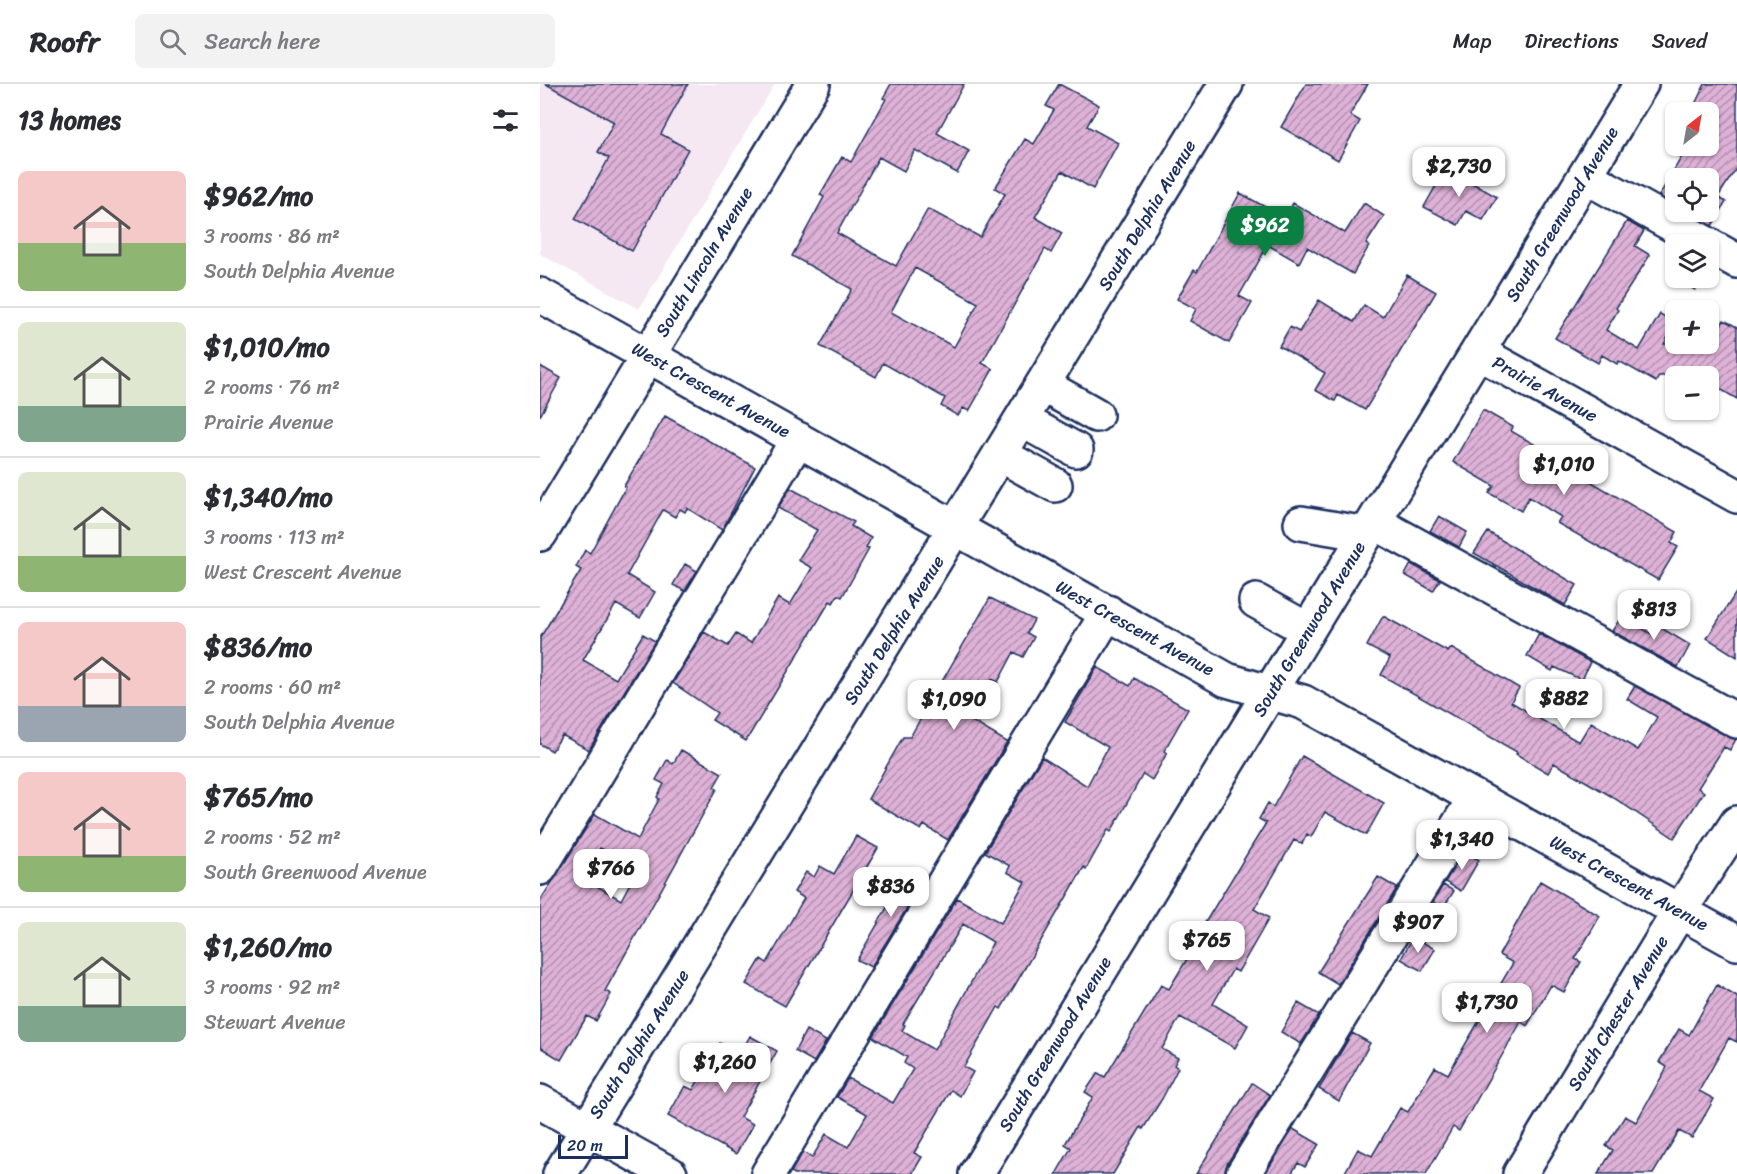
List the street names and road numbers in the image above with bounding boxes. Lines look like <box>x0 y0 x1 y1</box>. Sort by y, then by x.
street label: South Greenwood Avenue <box>1497 120 1627 308</box>
street label: South Delphia Avenue <box>1089 133 1205 297</box>
street label: South Lincoln Avenue <box>646 181 762 343</box>
street label: West Crescent Avenue <box>626 333 797 447</box>
street label: Prairie Avenue <box>1486 347 1604 431</box>
street label: South Greenwood Avenue <box>1244 535 1374 723</box>
street label: South Delphia Avenue <box>835 549 953 711</box>
street label: West Crescent Avenue <box>1050 571 1221 685</box>
street label: West Crescent Avenue <box>1544 826 1715 940</box>
street label: South Chester Avenue <box>1559 929 1677 1097</box>
street label: South Greenwood Avenue <box>990 950 1120 1138</box>
street label: South Delphia Avenue <box>580 963 698 1125</box>

